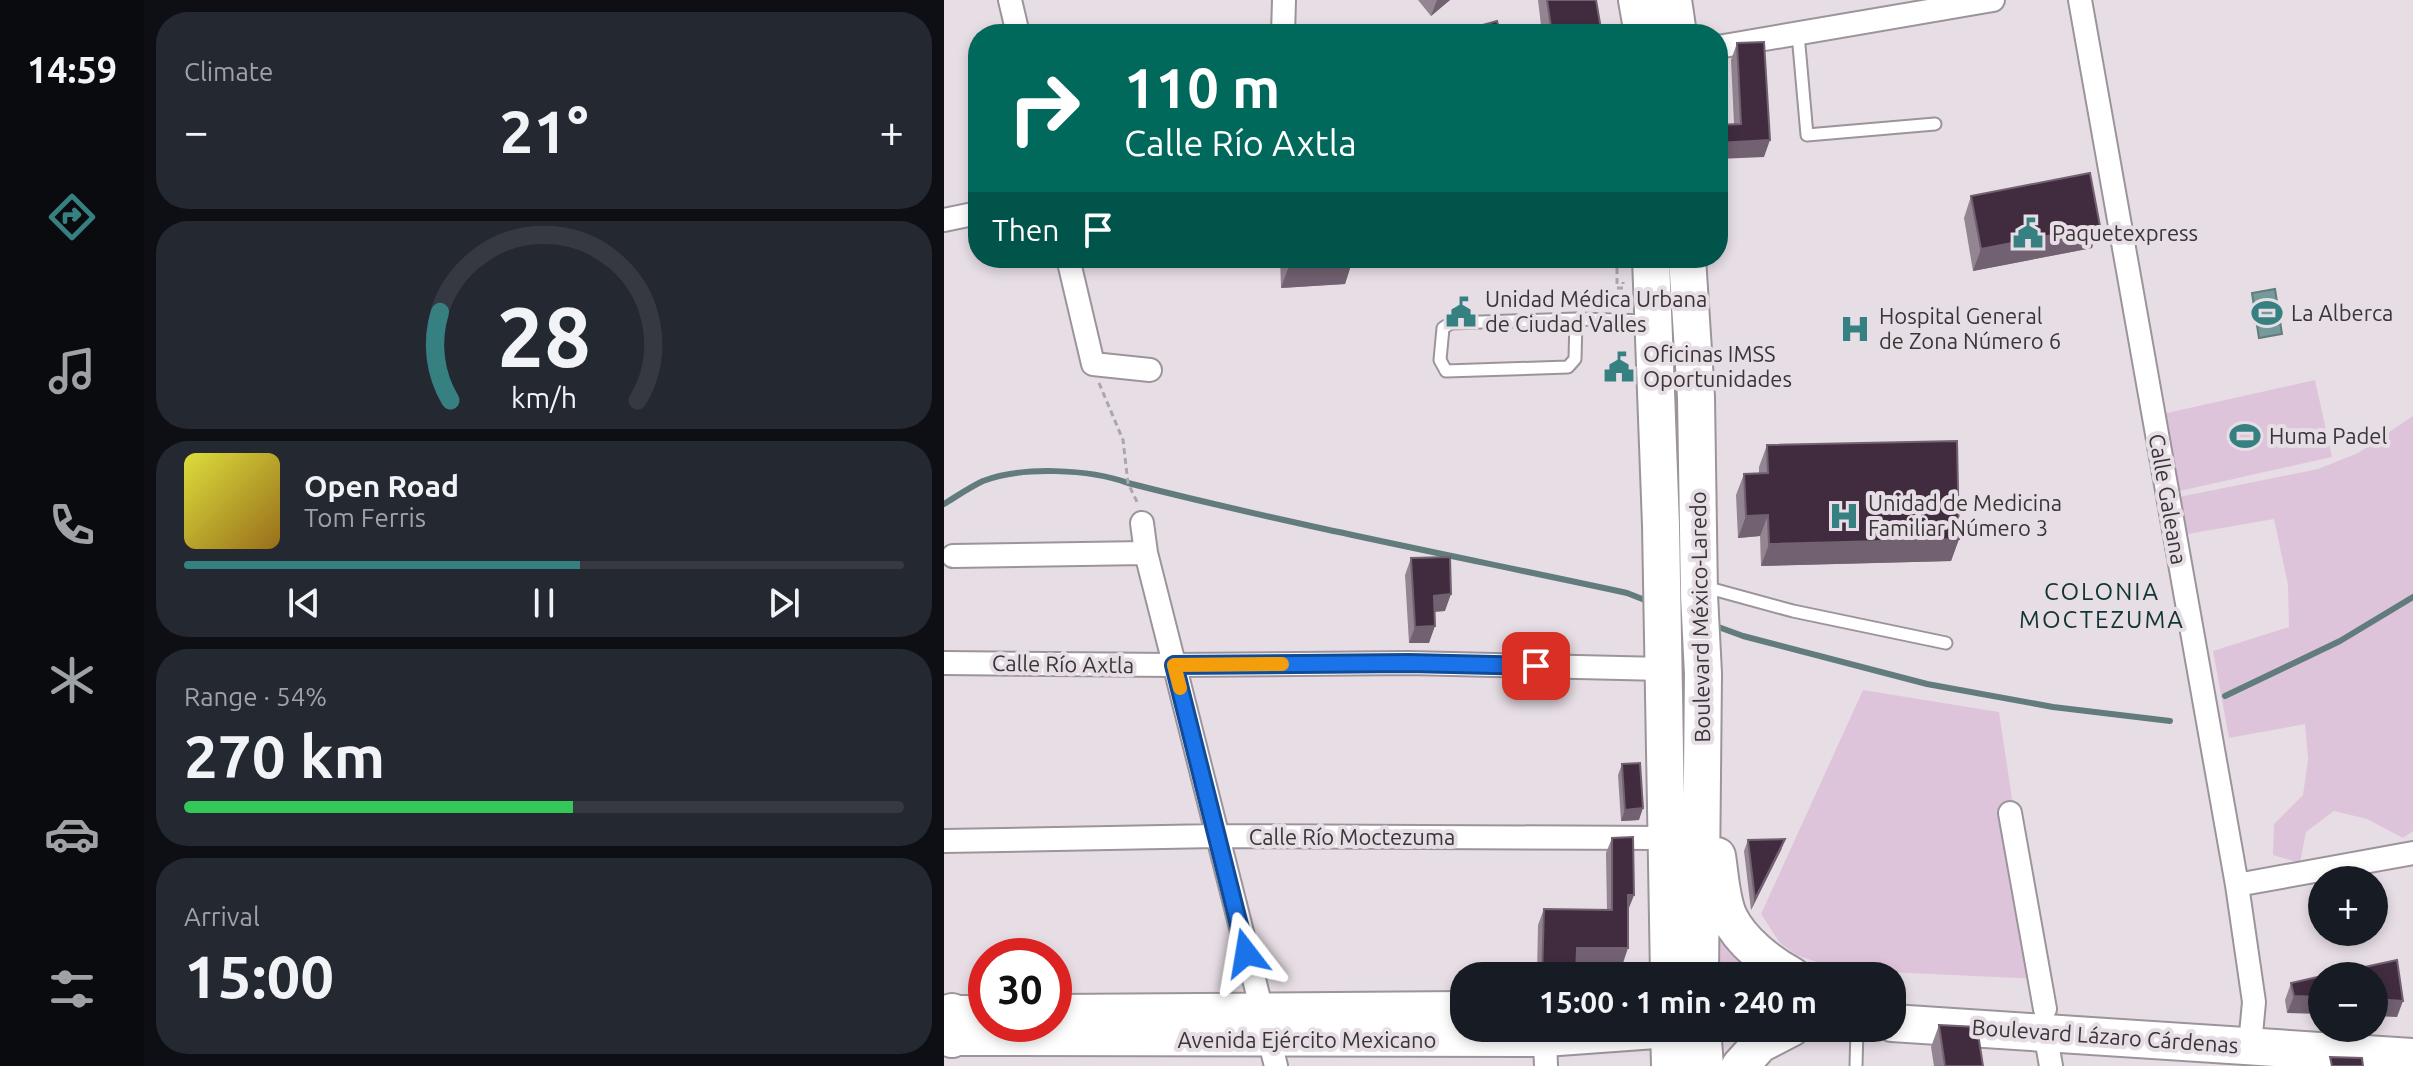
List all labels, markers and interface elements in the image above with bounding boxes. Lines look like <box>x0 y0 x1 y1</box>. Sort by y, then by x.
text: 14:59 <box>27 49 117 90</box>
icon: right <box>992 56 1096 160</box>
text: 110 m <box>1124 56 1280 119</box>
text: Climate <box>184 57 273 86</box>
text: 21° <box>500 97 588 164</box>
text: − <box>184 106 209 155</box>
text: + <box>879 106 904 155</box>
text: Calle Río Axtla <box>1124 122 1357 163</box>
icon: directions <box>44 189 100 245</box>
icon: arrive <box>1076 208 1120 252</box>
text: Then <box>992 213 1060 247</box>
public building icon: Paquetexpress <box>2011 216 2045 250</box>
place label: Paquetexpress <box>2052 220 2198 245</box>
place label: Unidad Médica Urbana de Ciudad Valles <box>1485 286 1707 336</box>
text: 28 <box>497 288 591 382</box>
public building icon: Unidad Médica Urbana de Ciudad Valles <box>1444 295 1478 329</box>
sports icon: La Alberca <box>2250 296 2284 330</box>
place label: La Alberca <box>2291 300 2393 325</box>
place label: Hospital General de Zona Número 6 <box>1879 303 2061 353</box>
hospital icon: Hospital General de Zona Número 6 <box>1838 312 1872 346</box>
place label: Oficinas IMSS Oportunidades <box>1643 341 1792 391</box>
icon: music <box>44 343 100 399</box>
public building icon: Oficinas IMSS Oportunidades <box>1602 350 1636 384</box>
text: km/h <box>511 381 577 413</box>
sports icon: Huma Padel <box>2228 419 2262 453</box>
place label: Huma Padel <box>2269 423 2388 448</box>
street label: Calle Galeana <box>2145 431 2192 566</box>
text: Open Road <box>304 469 459 503</box>
place label: Unidad de Medicina Familiar Número 3 <box>1868 490 2062 540</box>
street label: Boulevard México-Laredo <box>1685 491 1714 743</box>
icon: phone <box>44 497 100 553</box>
hospital icon: Unidad de Medicina Familiar Número 3 <box>1827 499 1861 533</box>
text: Tom Ferris <box>304 503 426 532</box>
district label: COLONIA MOCTEZUMA <box>2019 578 2185 633</box>
icon: previous <box>282 581 326 625</box>
icon: pause <box>522 581 566 625</box>
icon: next <box>762 581 806 625</box>
pin <box>1502 632 1570 700</box>
icon: arrive <box>1514 644 1558 688</box>
street label: Calle Río Axtla <box>992 650 1134 677</box>
icon: climate <box>44 652 100 708</box>
text: Range · 54% <box>184 682 327 711</box>
text: 270 km <box>184 722 385 789</box>
icon: car <box>44 806 100 862</box>
street label: Calle Río Moctezuma <box>1249 824 1455 849</box>
map controls <box>2308 866 2388 1042</box>
button: + <box>2308 866 2388 946</box>
text: Arrival <box>184 902 260 931</box>
position arrow <box>1204 911 1288 995</box>
speed limit sign: 30 <box>968 938 1072 1042</box>
text: 15:00 <box>184 942 334 1009</box>
icon: filters <box>44 961 100 1017</box>
button: − <box>2308 962 2388 1042</box>
text: 15:00 · 1 min · 240 m <box>1539 985 1817 1019</box>
street label: Boulevard Lázaro Cárdenas <box>1971 1014 2239 1057</box>
street label: Avenida Ejército Mexicano <box>1178 1027 1436 1052</box>

